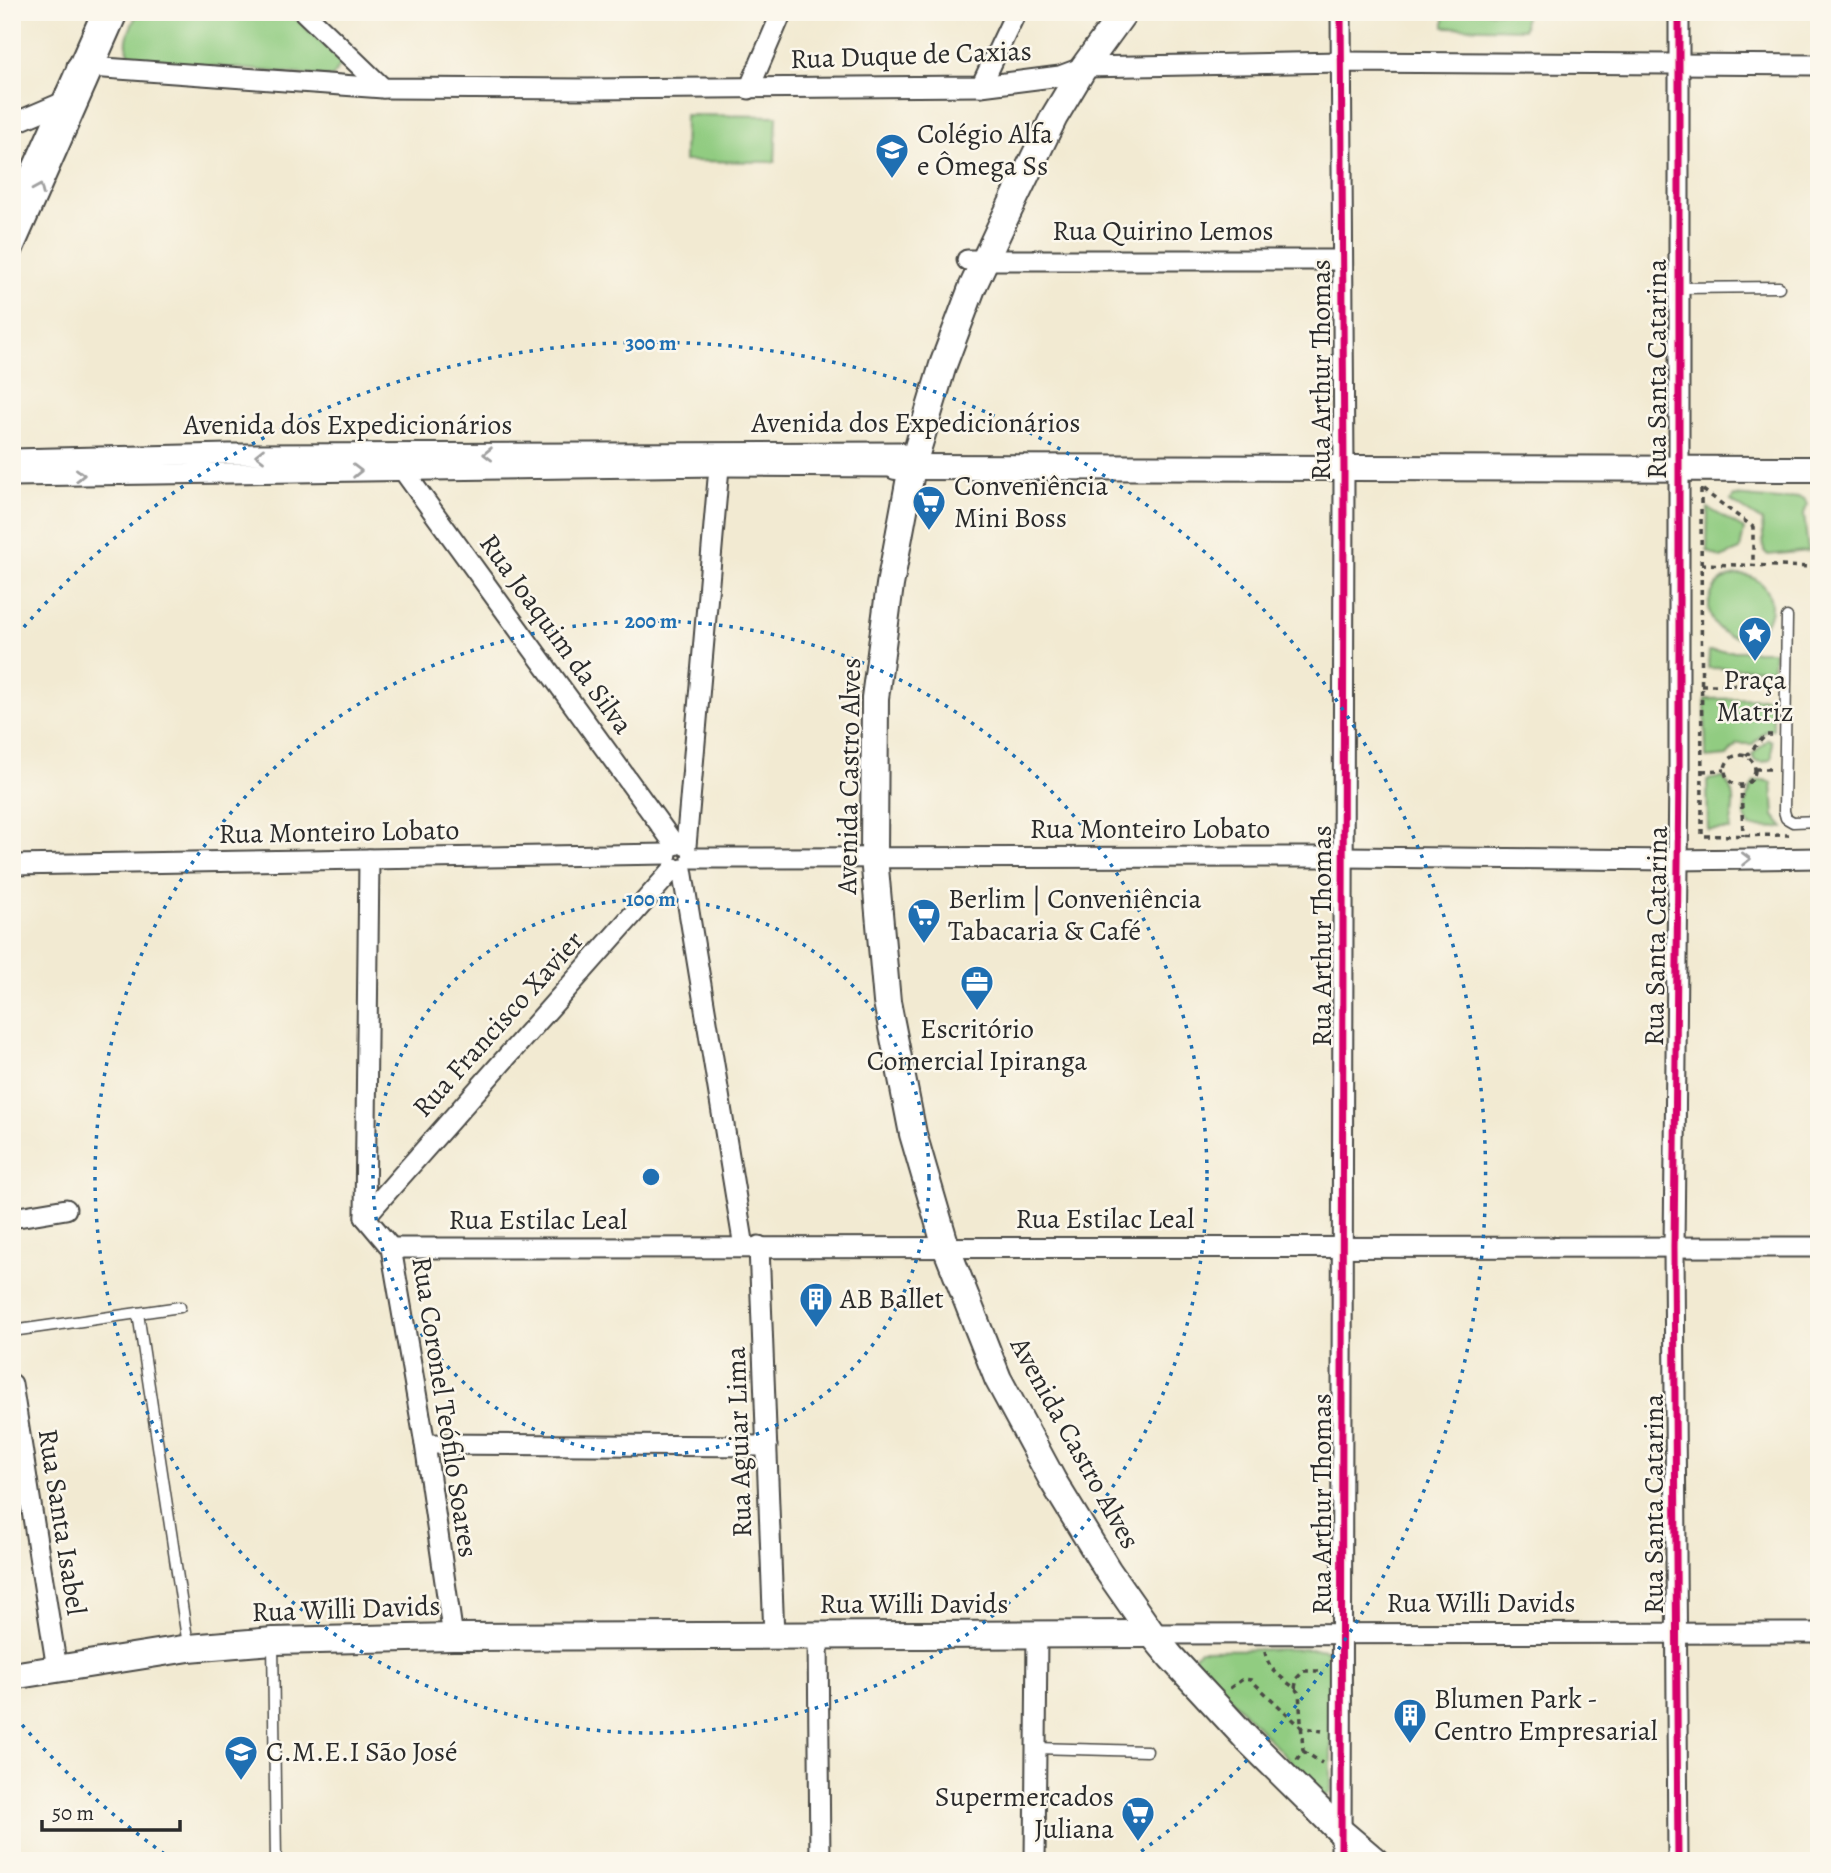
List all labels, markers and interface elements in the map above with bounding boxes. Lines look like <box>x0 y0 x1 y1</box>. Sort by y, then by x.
street label: Rua Duque de Caxias <box>790 32 1032 78</box>
place label: Colégio Alfa e Ômega Ss <box>917 115 1053 185</box>
school or university icon: Colégio Alfa e Ômega Ss <box>873 131 911 180</box>
one-way arrow <box>31 184 45 197</box>
street label: Rua Quirino Lemos <box>1052 212 1274 250</box>
street label: Rua Arthur Thomas <box>1302 259 1340 481</box>
street label: Rua Santa Catarina <box>1638 259 1676 479</box>
text: 300 m <box>625 329 677 357</box>
street label: Avenida dos Expedicionários <box>750 404 1081 442</box>
street label: Avenida dos Expedicionários <box>182 406 513 444</box>
one-way arrow <box>482 446 493 462</box>
one-way arrow <box>255 447 265 463</box>
one-way arrow <box>352 463 363 479</box>
one-way arrow <box>76 467 86 483</box>
place label: Conveniência Mini Boss <box>954 467 1108 537</box>
supermarket icon: Conveniência Mini Boss <box>910 483 948 532</box>
street label: Rua Joaquim da Silva <box>470 526 642 742</box>
text: 200 m <box>625 607 678 635</box>
place icon: Praça Matriz <box>1736 614 1774 663</box>
street label: Avenida Castro Alves <box>828 657 870 896</box>
place label: Praça Matriz <box>1716 661 1794 731</box>
street label: Rua Monteiro Lobato <box>1030 810 1270 848</box>
street label: Rua Monteiro Lobato <box>218 811 460 853</box>
street label: Rua Arthur Thomas <box>1303 825 1341 1047</box>
street label: Rua Santa Catarina <box>1635 825 1677 1047</box>
one-way arrow <box>1741 851 1751 867</box>
place label: Berlim | Conveniência Tabacaria & Café <box>948 880 1201 950</box>
text: 100 m <box>626 885 676 913</box>
supermarket icon: Berlim | Conveniência Tabacaria & Café <box>905 896 943 945</box>
street label: Rua Francisco Xavier <box>404 922 592 1125</box>
office icon: Escritório Comercial Ipiranga <box>958 963 996 1012</box>
place label: Escritório Comercial Ipiranga <box>867 1010 1087 1080</box>
centre of rings <box>639 1165 663 1189</box>
street label: Rua Estilac Leal <box>1016 1200 1195 1238</box>
street label: Rua Estilac Leal <box>449 1201 628 1239</box>
street label: Rua Coronel Teófilo Soares <box>402 1254 488 1560</box>
building icon: AB Ballet <box>797 1280 835 1329</box>
place label: AB Ballet <box>839 1280 944 1318</box>
street label: Avenida Castro Alves <box>1001 1329 1149 1556</box>
street label: Rua Aguiar Lima <box>717 1346 761 1538</box>
street label: Rua Arthur Thomas <box>1303 1393 1341 1615</box>
street label: Rua Santa Catarina <box>1635 1394 1673 1614</box>
street label: Rua Santa Isabel <box>29 1426 95 1618</box>
street label: Rua Willi Davids <box>1387 1584 1575 1622</box>
street label: Rua Willi Davids <box>820 1585 1008 1623</box>
street label: Rua Willi Davids <box>251 1587 441 1631</box>
place label: Blumen Park - Centro Empresarial <box>1434 1680 1658 1750</box>
building icon: Blumen Park - Centro Empresarial <box>1391 1696 1429 1745</box>
school or university icon: C.M.E.I São José <box>222 1733 260 1782</box>
place label: C.M.E.I São José <box>266 1733 458 1771</box>
place label: Supermercados Juliana <box>935 1778 1114 1848</box>
scale bar <box>42 1789 180 1833</box>
supermarket icon: Supermercados Juliana <box>1119 1794 1157 1843</box>
text: 50 m <box>52 1799 94 1827</box>

